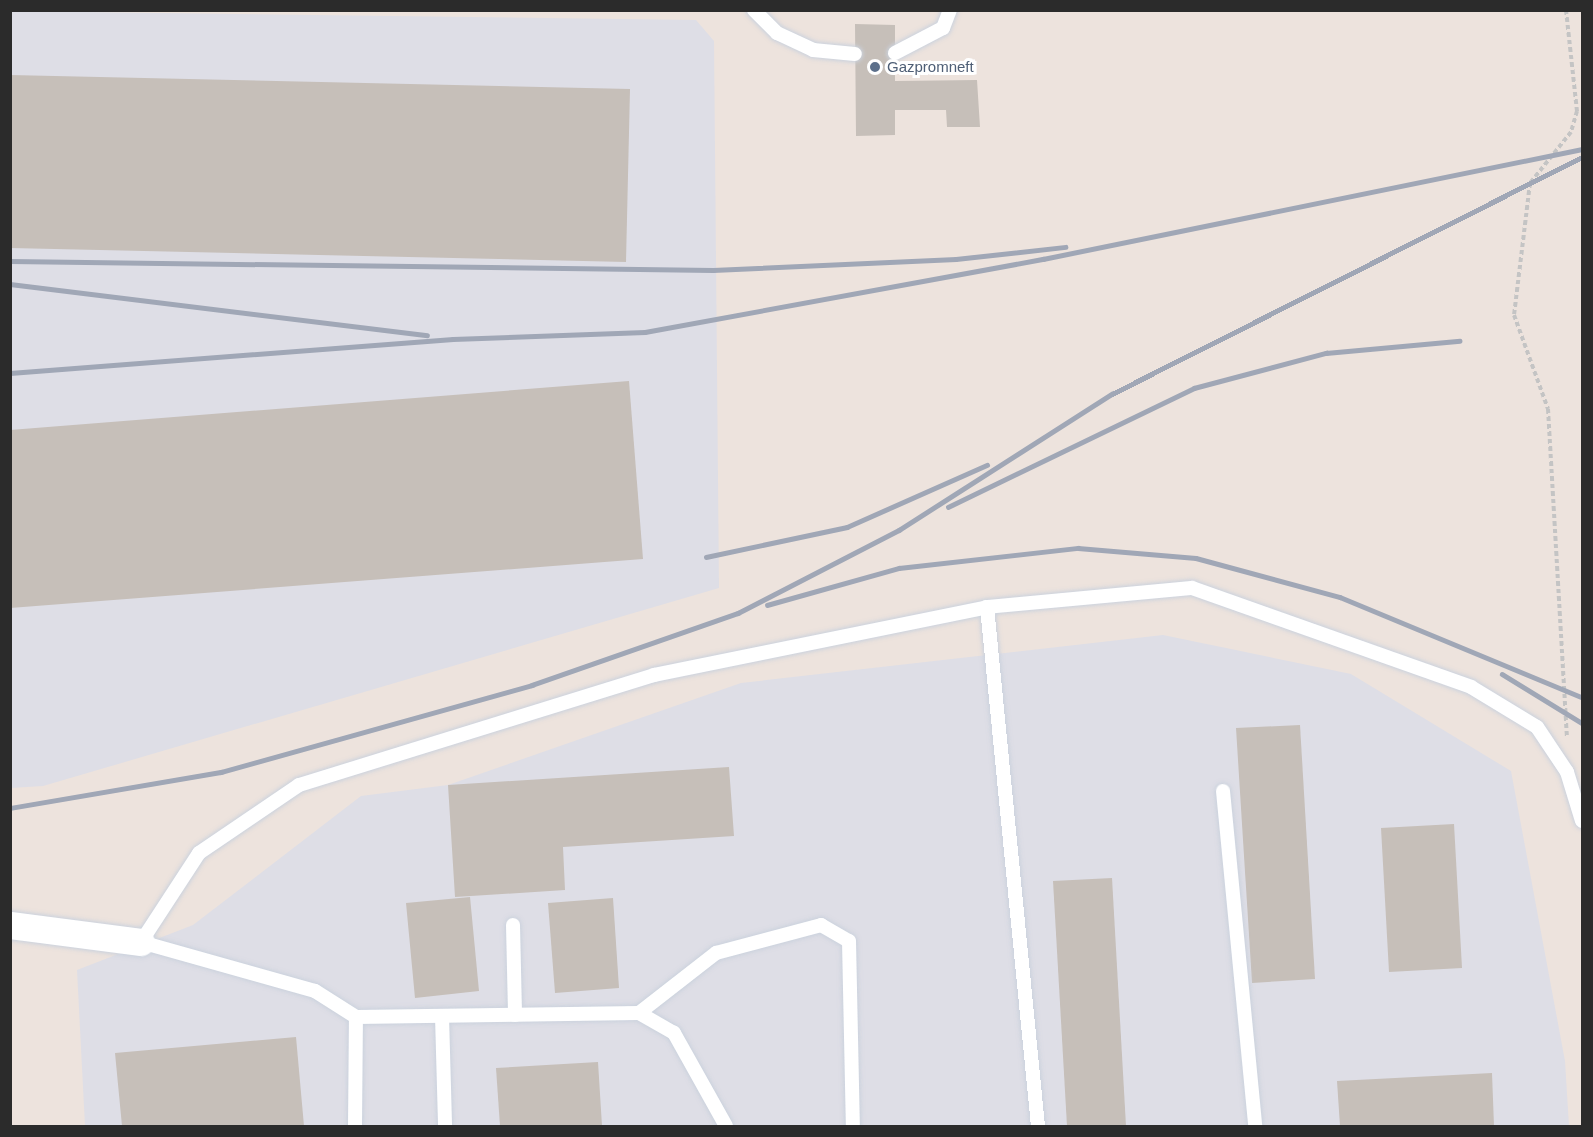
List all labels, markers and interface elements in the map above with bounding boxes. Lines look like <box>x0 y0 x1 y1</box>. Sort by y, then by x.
place label: Gazpromneft <box>887 58 974 76</box>
marker: Gazpromneft <box>868 60 882 74</box>

